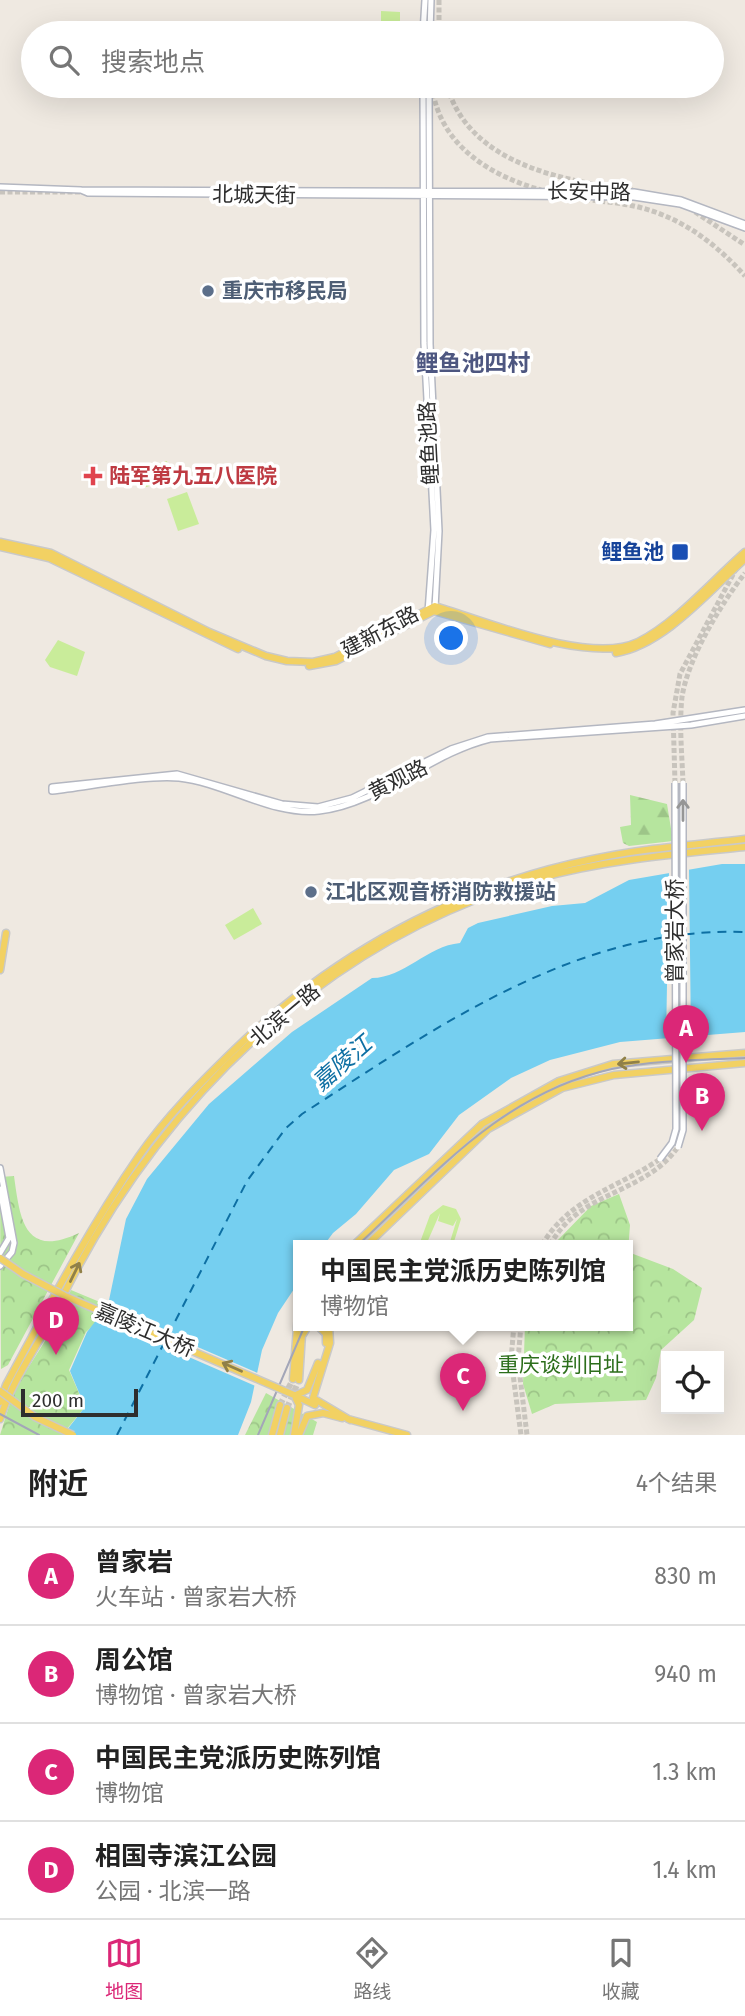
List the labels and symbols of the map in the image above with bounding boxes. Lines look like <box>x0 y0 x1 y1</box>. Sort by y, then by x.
street label: 长安中路 <box>547 178 631 206</box>
street label: 北城天街 <box>212 181 296 209</box>
place label: 重庆市移民局 <box>222 278 348 304</box>
marker: 重庆市移民局 <box>200 283 216 299</box>
district label: 鲤鱼池四村 <box>416 349 531 377</box>
street label: 鲤鱼池路 <box>414 400 444 486</box>
place label: 陆军第九五八医院 <box>109 463 277 489</box>
marker: 陆军第九五八医院 <box>83 466 103 486</box>
place label: 鲤鱼池 <box>601 539 664 565</box>
marker: 鲤鱼池 <box>670 542 690 562</box>
street label: 建新东路 <box>337 601 423 663</box>
your location <box>434 621 468 655</box>
street label: 黄观路 <box>364 754 432 806</box>
one-way arrow <box>676 799 690 822</box>
place label: 江北区观音桥消防救援站 <box>325 879 556 905</box>
street label: 曾家岩大桥 <box>662 879 688 984</box>
marker: 江北区观音桥消防救援站 <box>303 884 319 900</box>
street label: 北滨一路 <box>244 978 326 1052</box>
pin: A <box>663 1005 709 1063</box>
water label: 嘉陵江 <box>307 1028 379 1096</box>
one-way arrow <box>617 1057 640 1070</box>
pin: B <box>679 1073 725 1131</box>
one-way arrow <box>69 1262 83 1283</box>
pin: D <box>33 1297 79 1355</box>
street label: 嘉陵江大桥 <box>92 1298 198 1362</box>
park label: 重庆谈判旧址 <box>498 1352 624 1378</box>
pin: C <box>440 1353 486 1411</box>
one-way arrow <box>222 1360 243 1373</box>
scale bar <box>21 1386 138 1418</box>

